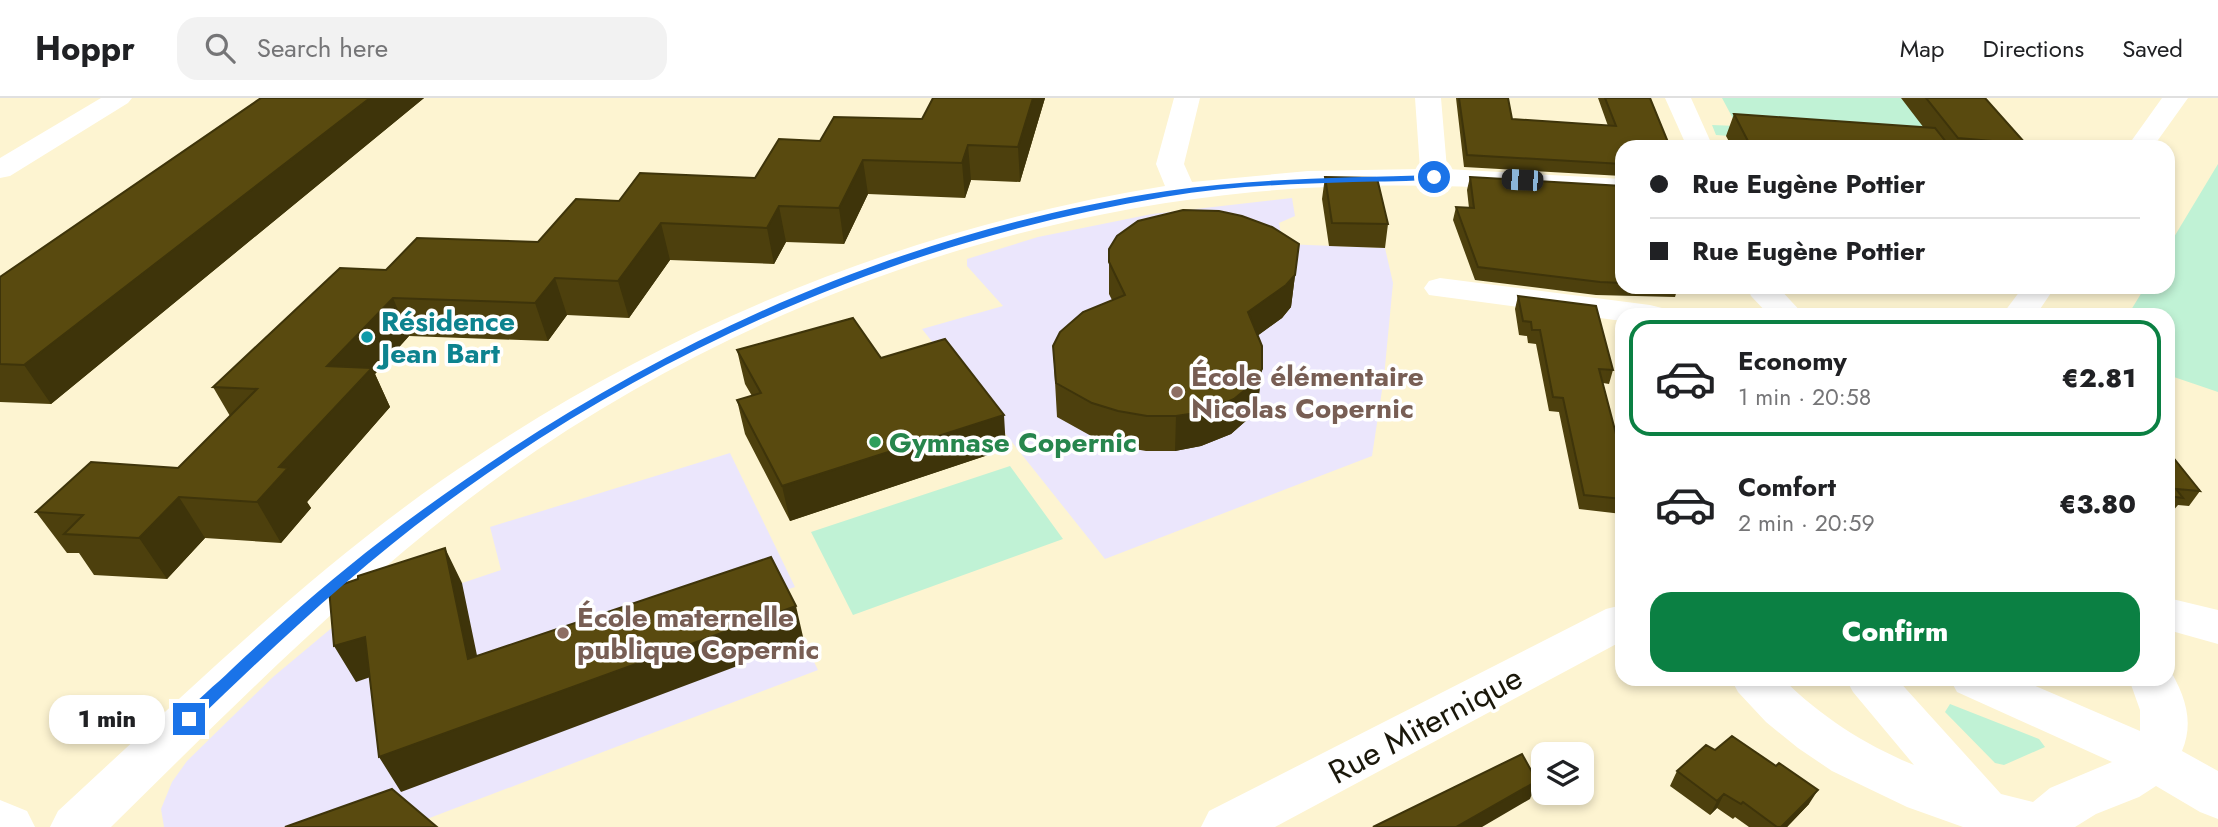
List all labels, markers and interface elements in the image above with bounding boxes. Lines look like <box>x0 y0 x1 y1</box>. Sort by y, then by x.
search box <box>177 17 667 80</box>
text: Hoppr <box>35 25 135 72</box>
icon: search <box>201 29 239 67</box>
text: Search here <box>257 29 388 67</box>
text: Map <box>1900 31 1945 66</box>
text: Directions <box>1983 31 2084 66</box>
text: Saved <box>2122 31 2183 66</box>
route start <box>1418 161 1450 193</box>
text: Rue Eugène Pottier <box>1692 165 1926 203</box>
car <box>1501 168 1544 192</box>
text: Rue Eugène Pottier <box>1692 232 1926 270</box>
place label: Résidence Jean Bart <box>376 301 515 374</box>
marker: Résidence Jean Bart <box>359 329 375 345</box>
text: Economy <box>1738 342 1847 380</box>
icon: car <box>1654 347 1717 410</box>
place label: École élémentaire Nicolas Copernic <box>1191 356 1424 429</box>
text: €2.81 <box>2061 359 2136 397</box>
text: 1 min · 20:58 <box>1738 380 1871 414</box>
marker: École élémentaire Nicolas Copernic <box>1169 384 1185 400</box>
place label: Gymnase Copernic <box>889 422 1137 463</box>
marker: Gymnase Copernic <box>867 434 883 450</box>
text: Comfort <box>1738 468 1836 506</box>
icon: car <box>1654 473 1717 536</box>
text: €3.80 <box>2059 485 2136 523</box>
text: 2 min · 20:59 <box>1738 506 1875 540</box>
button: Confirm <box>1650 592 2140 672</box>
place label: École maternelle publique Copernic <box>577 597 819 670</box>
marker: École maternelle publique Copernic <box>555 625 571 641</box>
street label: Rue Miternique <box>1320 654 1530 795</box>
callout: 1 min <box>49 694 164 744</box>
text: 1 min <box>78 702 136 736</box>
route end <box>173 703 205 735</box>
map controls <box>1531 742 1594 805</box>
button: layers <box>1531 742 1594 805</box>

